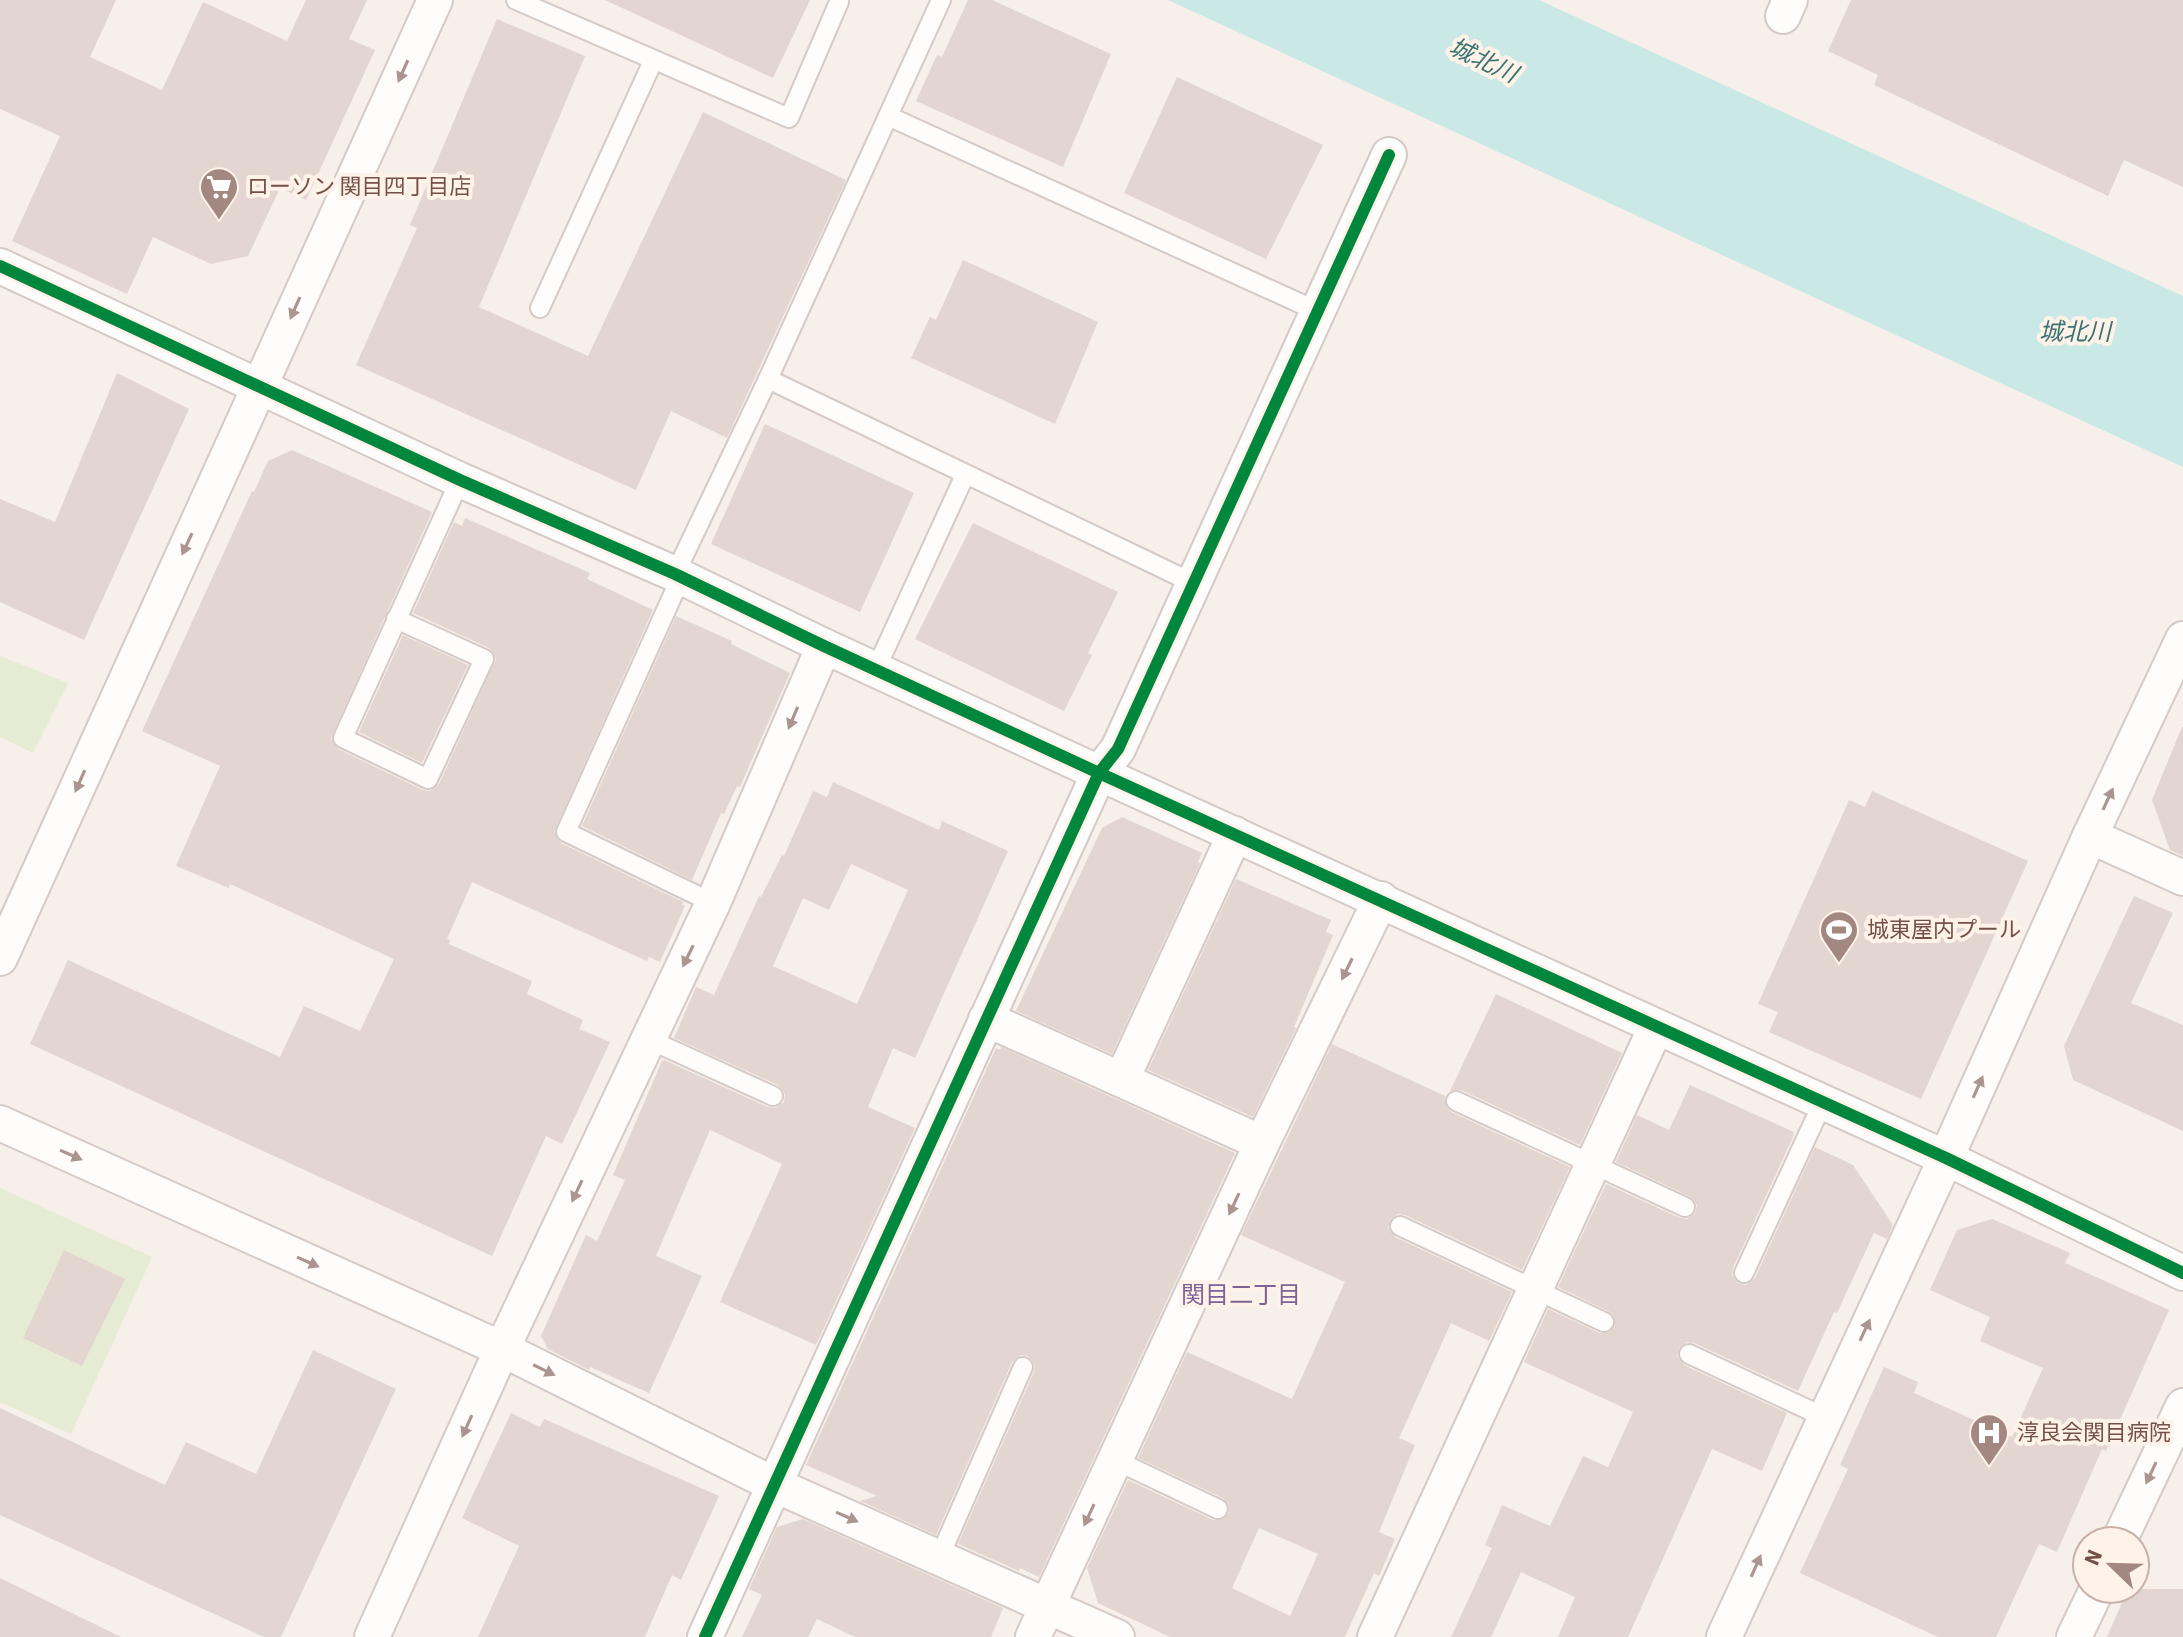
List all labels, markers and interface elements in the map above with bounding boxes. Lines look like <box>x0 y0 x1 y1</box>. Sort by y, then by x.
water label: 城北川 <box>1443 30 1526 93</box>
one-way arrow <box>396 59 410 83</box>
supermarket icon: ローソン 関目四丁目店 <box>198 166 240 221</box>
place label: ローソン 関目四丁目店 <box>247 171 471 203</box>
one-way arrow <box>288 296 302 319</box>
water label: 城北川 <box>2039 315 2114 350</box>
one-way arrow <box>181 532 194 556</box>
one-way arrow <box>787 706 800 730</box>
one-way arrow <box>73 769 87 793</box>
one-way arrow <box>2101 787 2115 810</box>
sports icon: 城東屋内プール <box>1818 909 1860 964</box>
place label: 城東屋内プール <box>1867 914 2021 946</box>
one-way arrow <box>681 944 695 967</box>
one-way arrow <box>1340 958 1354 981</box>
one-way arrow <box>1971 1075 1985 1099</box>
one-way arrow <box>59 1148 83 1162</box>
one-way arrow <box>570 1179 584 1202</box>
one-way arrow <box>1227 1192 1241 1215</box>
one-way arrow <box>296 1255 320 1269</box>
district label: 関目二丁目 <box>1181 1278 1301 1313</box>
one-way arrow <box>1858 1318 1872 1342</box>
one-way arrow <box>533 1364 556 1377</box>
hospital icon: 淳良会関目病院 <box>1968 1412 2010 1467</box>
one-way arrow <box>460 1414 474 1438</box>
place label: 淳良会関目病院 <box>2017 1417 2171 1449</box>
one-way arrow <box>2144 1462 2158 1485</box>
one-way arrow <box>1082 1504 1096 1527</box>
one-way arrow <box>835 1510 858 1523</box>
north arrow <box>2071 1525 2151 1605</box>
text: N <box>2076 1545 2111 1571</box>
one-way arrow <box>1749 1554 1763 1578</box>

